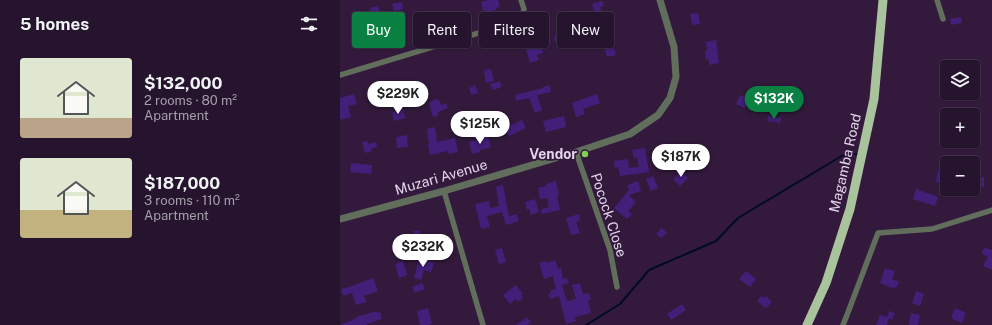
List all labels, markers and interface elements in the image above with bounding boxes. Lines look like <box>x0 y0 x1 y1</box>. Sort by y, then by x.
chip: Buy <box>352 12 405 48</box>
chip: Rent <box>413 12 471 48</box>
chip: Filters <box>479 12 549 48</box>
chip: New <box>557 12 614 48</box>
icon: filters <box>298 13 320 35</box>
text: 5 homes <box>20 14 89 34</box>
map controls <box>940 60 980 196</box>
button: layers <box>940 60 980 100</box>
text: $132,000 <box>144 73 222 93</box>
icon: home <box>52 74 100 122</box>
pin: $229K <box>370 81 426 115</box>
text: $229K <box>376 86 420 101</box>
pin: $132K <box>746 86 802 120</box>
text: $132K <box>754 91 794 106</box>
text: 2 rooms · 80 m² <box>144 93 237 108</box>
text: Apartment <box>144 108 209 123</box>
button: + <box>940 108 980 148</box>
pin: $125K <box>452 111 508 145</box>
street label: Magamba Road <box>826 112 864 214</box>
text: $125K <box>460 116 500 131</box>
pin: $187K <box>653 144 709 178</box>
place label: Vendor <box>529 146 577 162</box>
marker: Vendor <box>580 149 590 159</box>
text: $187K <box>661 149 701 164</box>
street label: Muzari Avenue <box>393 156 489 198</box>
button: − <box>940 156 980 196</box>
street label: Pocock Close <box>588 171 630 259</box>
text: $187,000 <box>144 173 220 193</box>
icon: home <box>52 174 100 222</box>
text: 3 rooms · 110 m² <box>144 193 240 208</box>
text: Apartment <box>144 208 209 223</box>
pin: $232K <box>395 234 451 268</box>
text: $232K <box>401 239 445 254</box>

